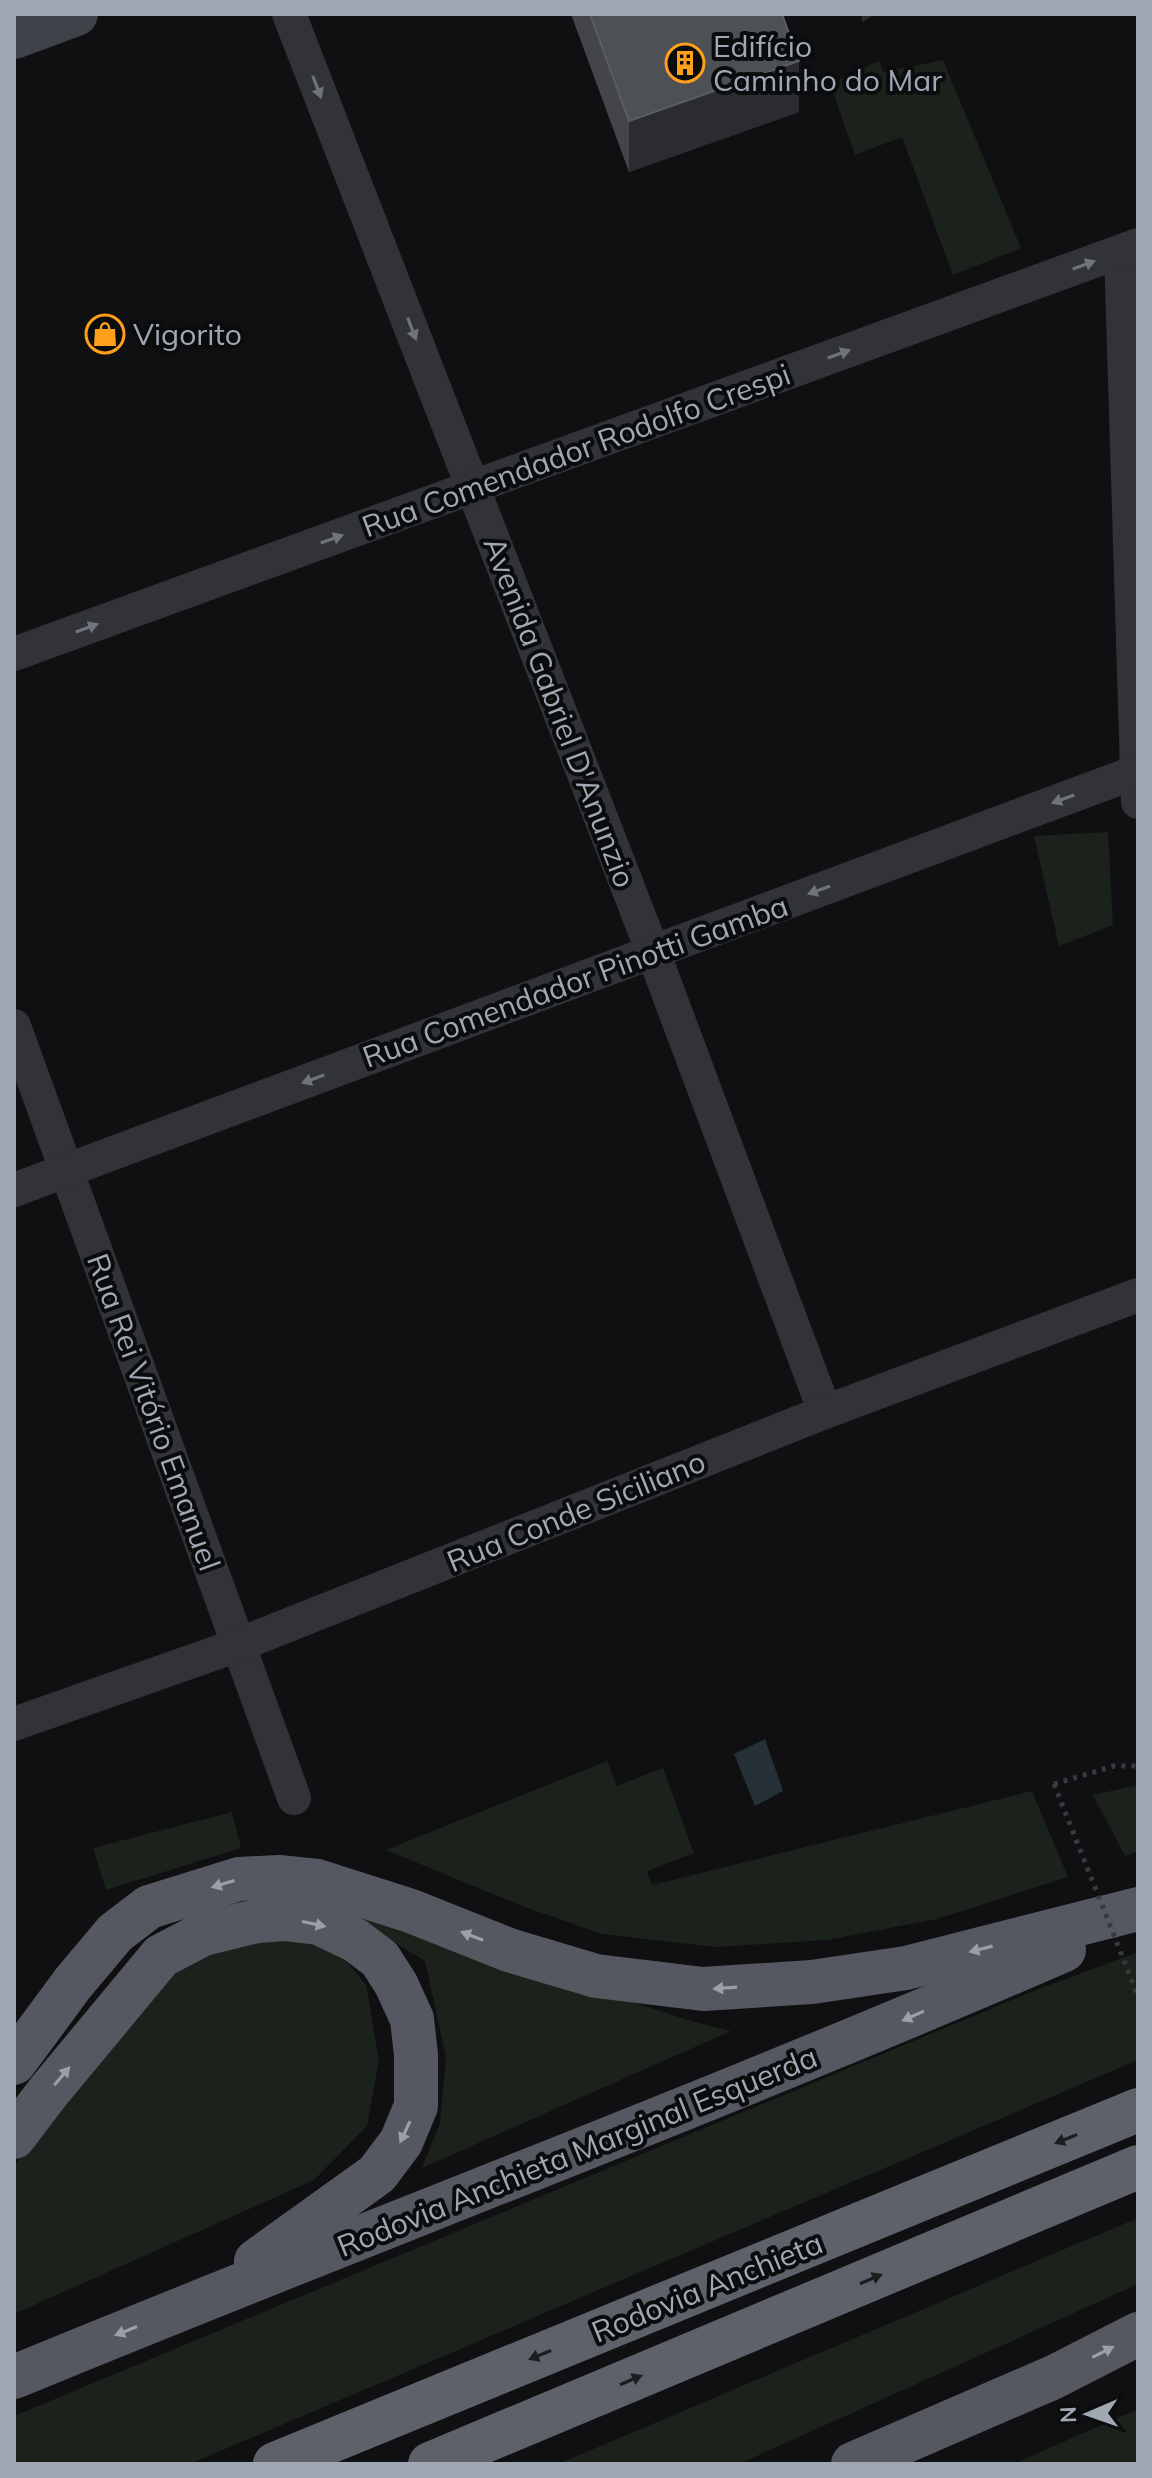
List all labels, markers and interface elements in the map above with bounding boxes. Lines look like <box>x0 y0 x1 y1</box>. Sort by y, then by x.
place label: Edifício Caminho do Mar <box>713 27 942 99</box>
building icon: Edifício Caminho do Mar <box>664 42 706 84</box>
one-way arrow <box>311 75 324 99</box>
one-way arrow <box>1072 259 1096 271</box>
shop icon: Vigorito <box>84 313 126 355</box>
place label: Vigorito <box>133 315 242 353</box>
one-way arrow <box>406 317 419 341</box>
one-way arrow <box>827 348 851 360</box>
street label: Rua Comendador Rodolfo Crespi <box>357 355 795 545</box>
street label: Avenida Gabriel D'Anunzio <box>476 531 644 893</box>
one-way arrow <box>320 532 344 545</box>
one-way arrow <box>75 621 99 633</box>
one-way arrow <box>1051 793 1075 806</box>
one-way arrow <box>807 884 831 897</box>
street label: Rua Comendador Pinotti Gamba <box>357 886 793 1076</box>
one-way arrow <box>301 1073 325 1086</box>
street label: Rua Rei Vitório Emanuel <box>79 1248 229 1576</box>
street label: Rua Conde Siciliano <box>441 1442 711 1580</box>
one-way arrow <box>210 1879 234 1891</box>
one-way arrow <box>301 1918 326 1931</box>
one-way arrow <box>460 1929 484 1942</box>
one-way arrow <box>968 1944 993 1956</box>
one-way arrow <box>712 1982 737 1995</box>
one-way arrow <box>901 2009 924 2022</box>
street label: Rodovia Anchieta Marginal Esquerda <box>332 2037 822 2265</box>
one-way arrow <box>53 2066 70 2086</box>
one-way arrow <box>398 2120 411 2144</box>
one-way arrow <box>1054 2133 1078 2146</box>
street label: Rodovia Anchieta <box>586 2223 828 2351</box>
one-way arrow <box>859 2273 883 2286</box>
one-way arrow <box>114 2325 138 2338</box>
one-way arrow <box>1092 2345 1114 2359</box>
one-way arrow <box>528 2349 552 2362</box>
one-way arrow <box>620 2373 643 2386</box>
north arrow <box>1048 2374 1128 2454</box>
text: N <box>1054 2406 1082 2423</box>

